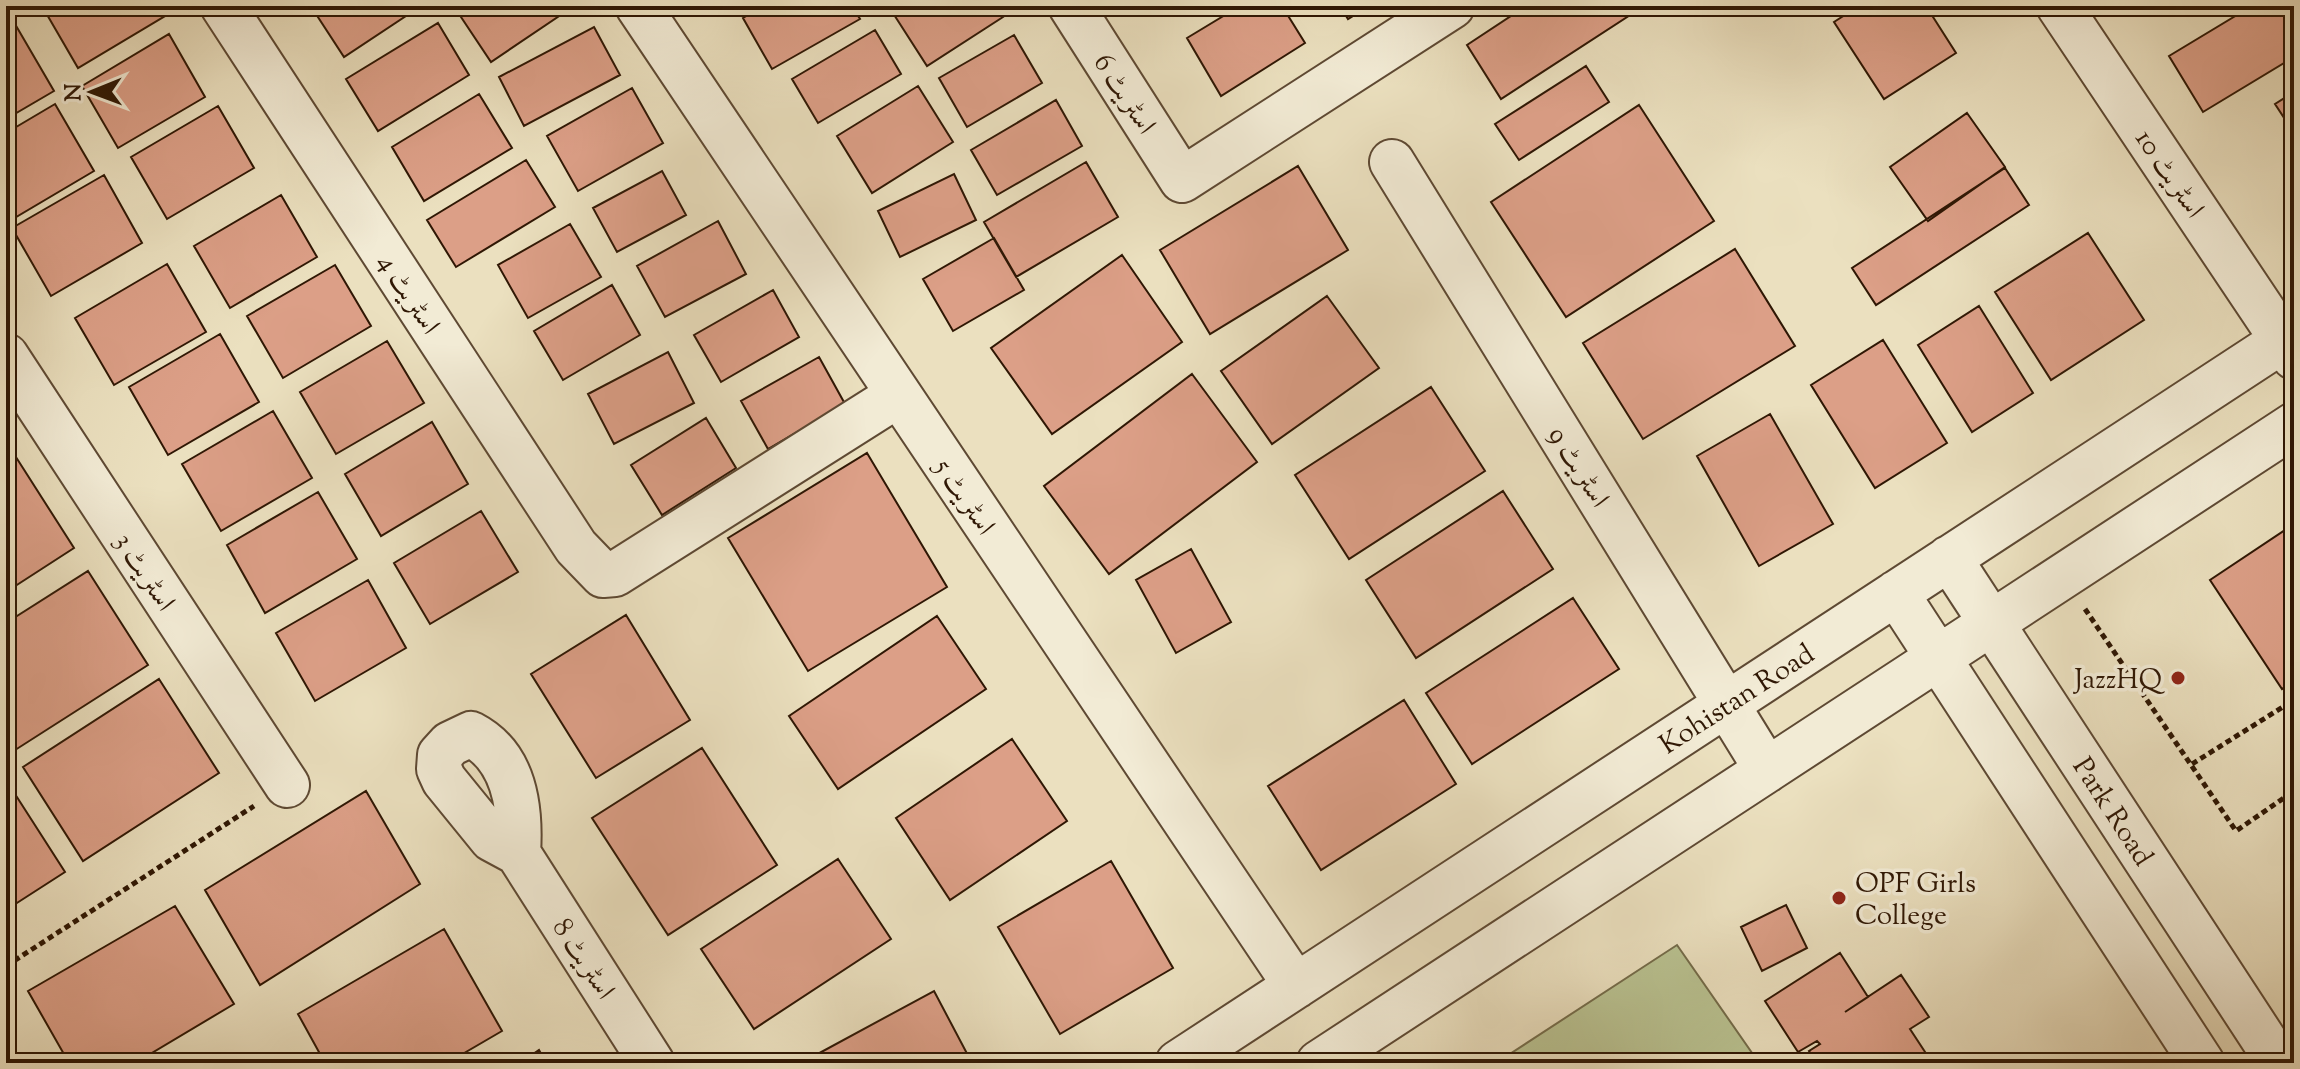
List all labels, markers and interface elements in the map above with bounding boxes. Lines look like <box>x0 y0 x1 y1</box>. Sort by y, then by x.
street label: اسٹریٹ 6 <box>1082 46 1165 143</box>
north arrow <box>52 52 132 132</box>
text: N <box>59 83 91 101</box>
street label: اسٹریٹ 10 <box>2124 122 2213 227</box>
street label: اسٹریٹ 4 <box>366 246 449 343</box>
street label: اسٹریٹ 9 <box>1537 419 1618 516</box>
street label: اسٹریٹ 5 <box>922 450 1004 544</box>
street label: اسٹریٹ 3 <box>103 525 184 620</box>
street label: Kohistan Road <box>1652 635 1823 766</box>
place label: JazzHQ <box>2072 661 2166 701</box>
marker: JazzHQ <box>2169 669 2187 687</box>
street label: Park Road <box>2061 750 2162 875</box>
place label: OPF Girls College <box>1855 865 1976 937</box>
marker: OPF Girls College <box>1830 889 1848 907</box>
street label: اسٹریٹ 8 <box>541 911 624 1008</box>

